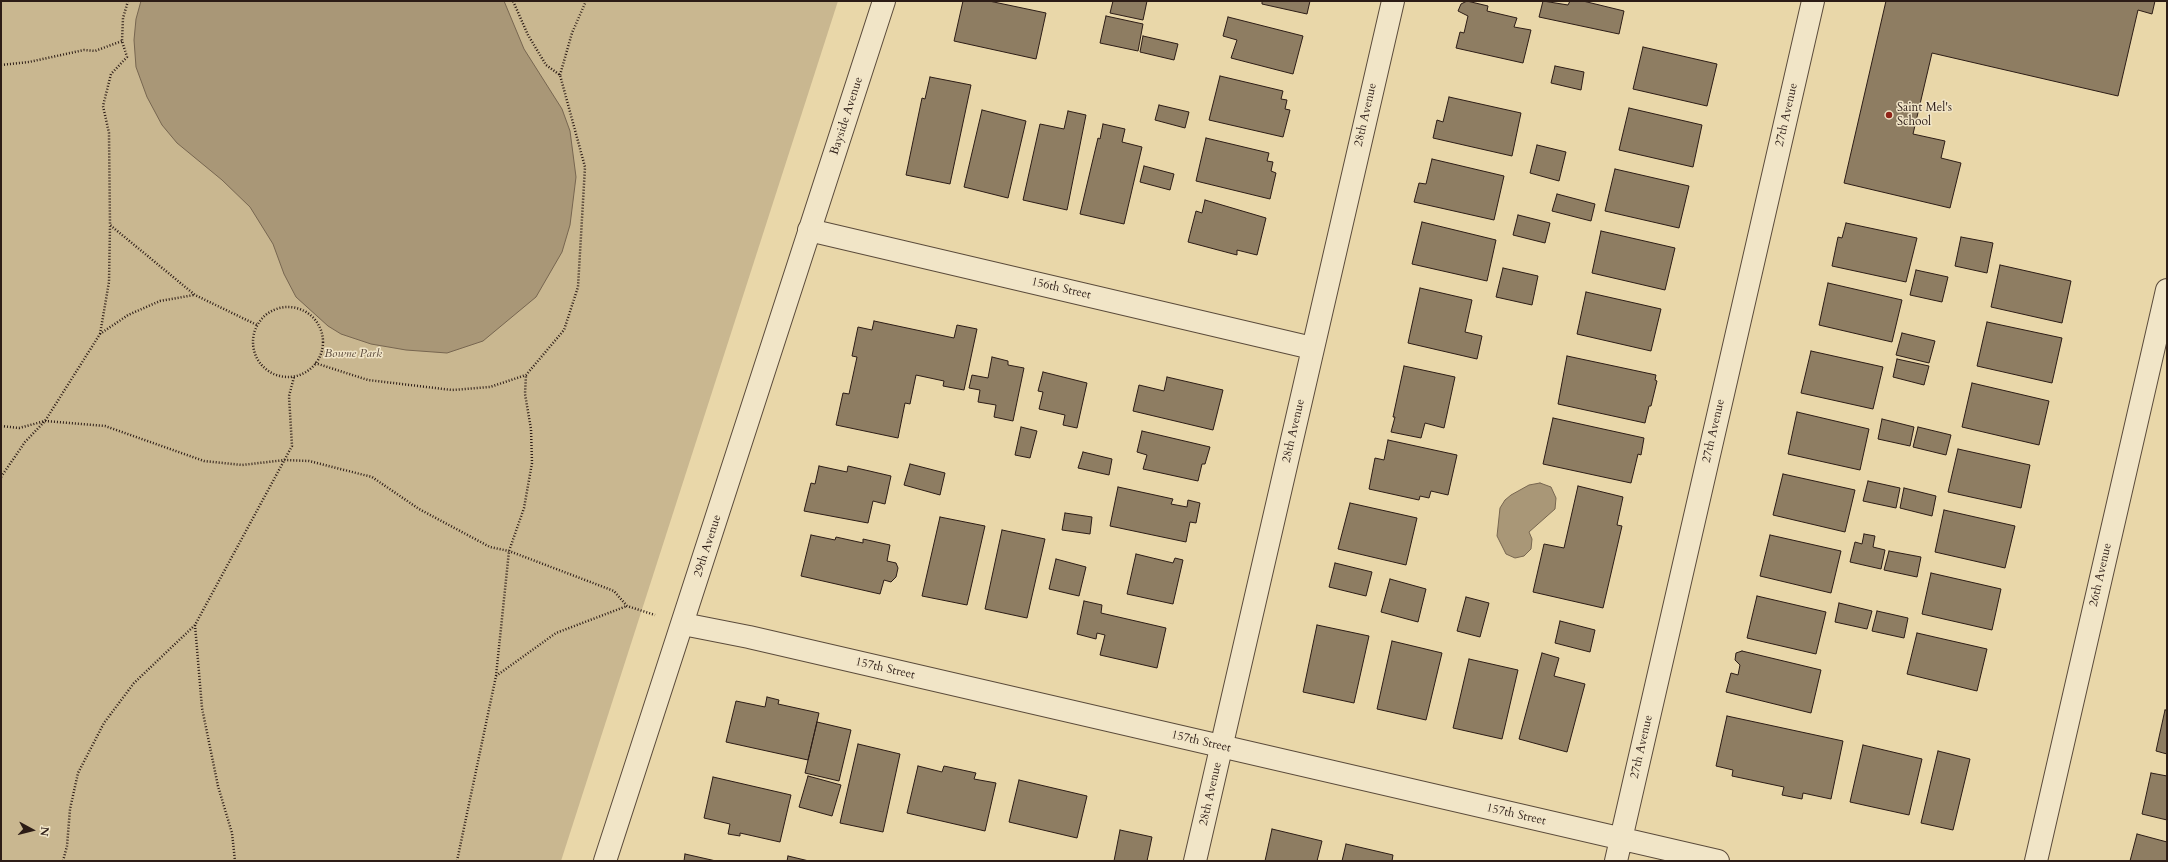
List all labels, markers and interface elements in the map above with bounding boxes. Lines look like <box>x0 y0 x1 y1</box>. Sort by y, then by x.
street label: Bayside Avenue <box>828 75 866 157</box>
street label: 28th Avenue <box>1352 82 1380 148</box>
street label: 27th Avenue <box>1773 82 1801 148</box>
place label: Saint Mel's School <box>1897 101 1952 129</box>
marker: Saint Mel's School <box>1884 110 1894 120</box>
street label: 156th Street <box>1030 275 1092 303</box>
park label: Bowne Park <box>324 347 382 361</box>
street label: 28th Avenue <box>1280 398 1308 464</box>
street label: 27th Avenue <box>1700 398 1728 464</box>
street label: 29th Avenue <box>691 513 725 579</box>
street label: 26th Avenue <box>2087 542 2115 608</box>
street label: 157th Street <box>854 655 916 683</box>
street label: 27th Avenue <box>1628 714 1656 780</box>
street label: 157th Street <box>1170 728 1232 756</box>
street label: 28th Avenue <box>1197 761 1225 827</box>
street label: 157th Street <box>1485 801 1547 829</box>
north arrow <box>12 810 52 850</box>
text: N <box>36 826 52 837</box>

